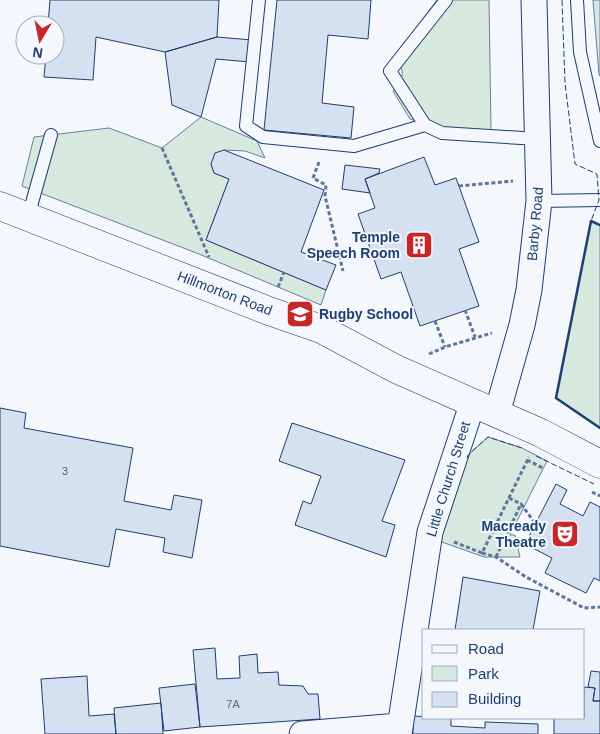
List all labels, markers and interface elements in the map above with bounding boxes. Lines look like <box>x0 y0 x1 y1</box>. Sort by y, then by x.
north arrow <box>15 15 65 65</box>
text: N <box>31 44 44 62</box>
street label: Barby Road <box>524 186 546 262</box>
place label: Temple Speech Room <box>307 229 400 261</box>
building icon: Temple Speech Room <box>404 230 434 260</box>
street label: Hillmorton Road <box>175 268 275 318</box>
school or university icon: Rugby School <box>285 299 315 329</box>
place label: Rugby School <box>319 306 413 322</box>
street label: Little Church Street <box>423 419 473 539</box>
house number: 3 <box>62 465 68 477</box>
place label: Macready Theatre <box>481 518 546 550</box>
theatre icon: Macready Theatre <box>550 519 580 549</box>
legend <box>422 629 585 719</box>
text: Road <box>468 640 504 657</box>
text: Park <box>468 665 499 682</box>
text: Building <box>468 690 521 707</box>
house number: 7A <box>226 698 240 710</box>

